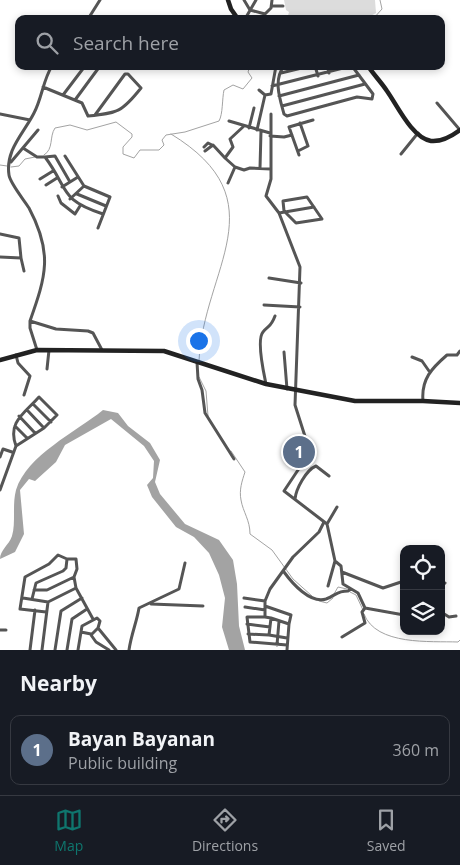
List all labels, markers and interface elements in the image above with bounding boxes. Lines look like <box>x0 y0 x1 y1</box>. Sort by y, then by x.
search box <box>15 15 445 70</box>
icon: search <box>33 29 61 57</box>
text: Search here <box>73 30 179 56</box>
your location <box>186 328 212 354</box>
pin: 1 <box>283 433 315 471</box>
map controls <box>400 545 445 635</box>
button: locate <box>400 545 445 590</box>
button: layers <box>400 590 445 635</box>
text: Nearby <box>20 669 97 697</box>
text: Bayan Bayanan <box>68 726 215 752</box>
text: 1 <box>32 739 42 761</box>
text: 360 m <box>393 739 439 761</box>
text: Public building <box>68 752 177 774</box>
tab: Map <box>54 806 83 855</box>
tab: Directions <box>192 806 258 855</box>
tab: Saved <box>367 806 406 855</box>

